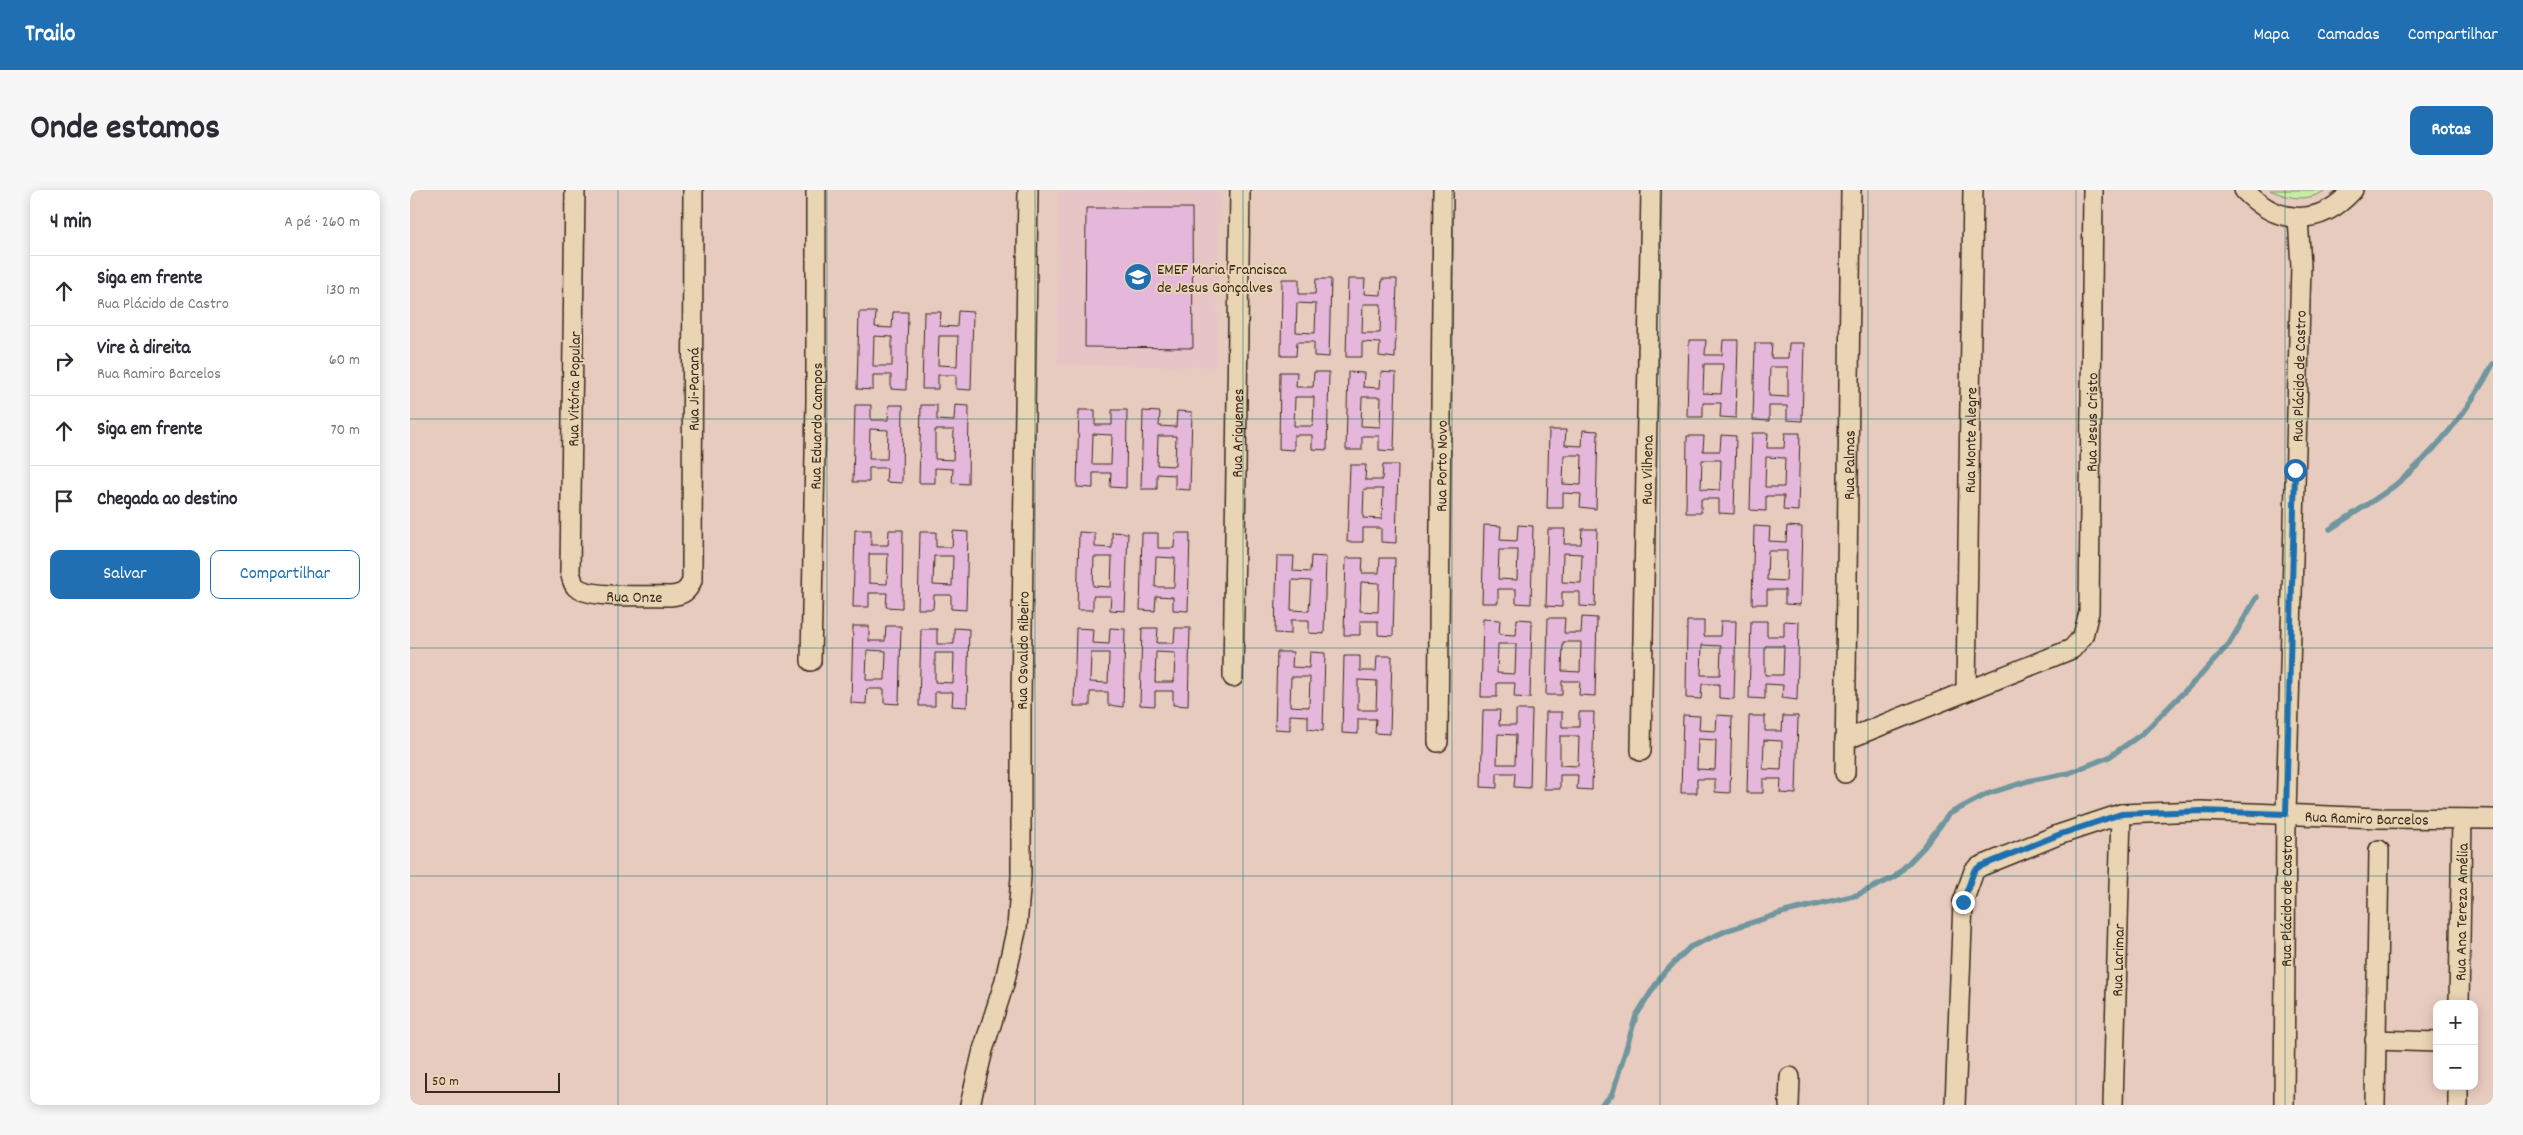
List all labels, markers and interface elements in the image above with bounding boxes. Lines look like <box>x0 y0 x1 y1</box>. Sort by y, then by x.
text: Trailo <box>25 18 76 52</box>
text: Mapa <box>2253 23 2289 48</box>
text: Camadas <box>2317 23 2380 48</box>
text: Compartilhar <box>2408 23 2498 48</box>
text: Onde estamos <box>30 105 220 155</box>
button: Rotas <box>2410 106 2493 155</box>
text: 4 min <box>50 208 92 238</box>
text: A pé · 260 m <box>284 211 360 234</box>
place label: EMEF Maria Francisca de Jesus Gonçalves <box>1157 259 1287 300</box>
school or university icon: EMEF Maria Francisca de Jesus Gonçalves <box>1123 262 1153 292</box>
text: Siga em frente <box>97 266 202 293</box>
icon: ahead <box>50 277 78 305</box>
text: 130 m <box>326 279 360 302</box>
text: Rua Plácido de Castro <box>97 293 229 316</box>
street label: Rua Plácido de Castro <box>2287 310 2314 443</box>
street label: Rua Vitória Popular <box>563 331 588 447</box>
text: Vire à direita <box>97 336 190 363</box>
icon: right <box>50 347 78 375</box>
street label: Rua Ji-Paraná <box>683 347 707 431</box>
text: 60 m <box>329 349 360 372</box>
street label: Rua Eduardo Campos <box>805 362 830 490</box>
text: Rua Ramiro Barcelos <box>97 363 221 386</box>
street label: Rua Jesus Cristo <box>2081 373 2105 472</box>
street label: Rua Monte Alegre <box>1960 387 1984 493</box>
street label: Rua Ariquemes <box>1227 388 1251 478</box>
icon: ahead <box>50 417 78 445</box>
text: Siga em frente <box>97 417 202 444</box>
text: 70 m <box>330 419 360 442</box>
street label: Rua Porto Novo <box>1431 420 1455 512</box>
street label: Rua Palmas <box>1839 430 1863 500</box>
street label: Rua Vilhena <box>1636 435 1661 505</box>
route start <box>2284 459 2307 482</box>
icon: arrive <box>50 487 78 515</box>
text: Chegada ao destino <box>97 487 238 514</box>
button: Salvar <box>50 550 200 599</box>
button: Compartilhar <box>210 550 360 599</box>
street label: Rua Onze <box>605 586 662 610</box>
street label: Rua Osvaldo Ribeiro <box>1012 591 1037 710</box>
street label: Rua Ramiro Barcelos <box>2304 806 2429 832</box>
street label: Rua Plácido de Castro <box>2276 835 2300 967</box>
street label: Rua Ana Tereza Amélia <box>2450 842 2476 981</box>
route end <box>1952 891 1975 914</box>
street label: Rua Larimar <box>2107 923 2132 997</box>
map controls <box>2433 1000 2478 1090</box>
button: + <box>2433 1000 2478 1045</box>
button: − <box>2433 1045 2478 1090</box>
scale bar <box>425 1070 560 1093</box>
text: 50 m <box>432 1072 459 1092</box>

